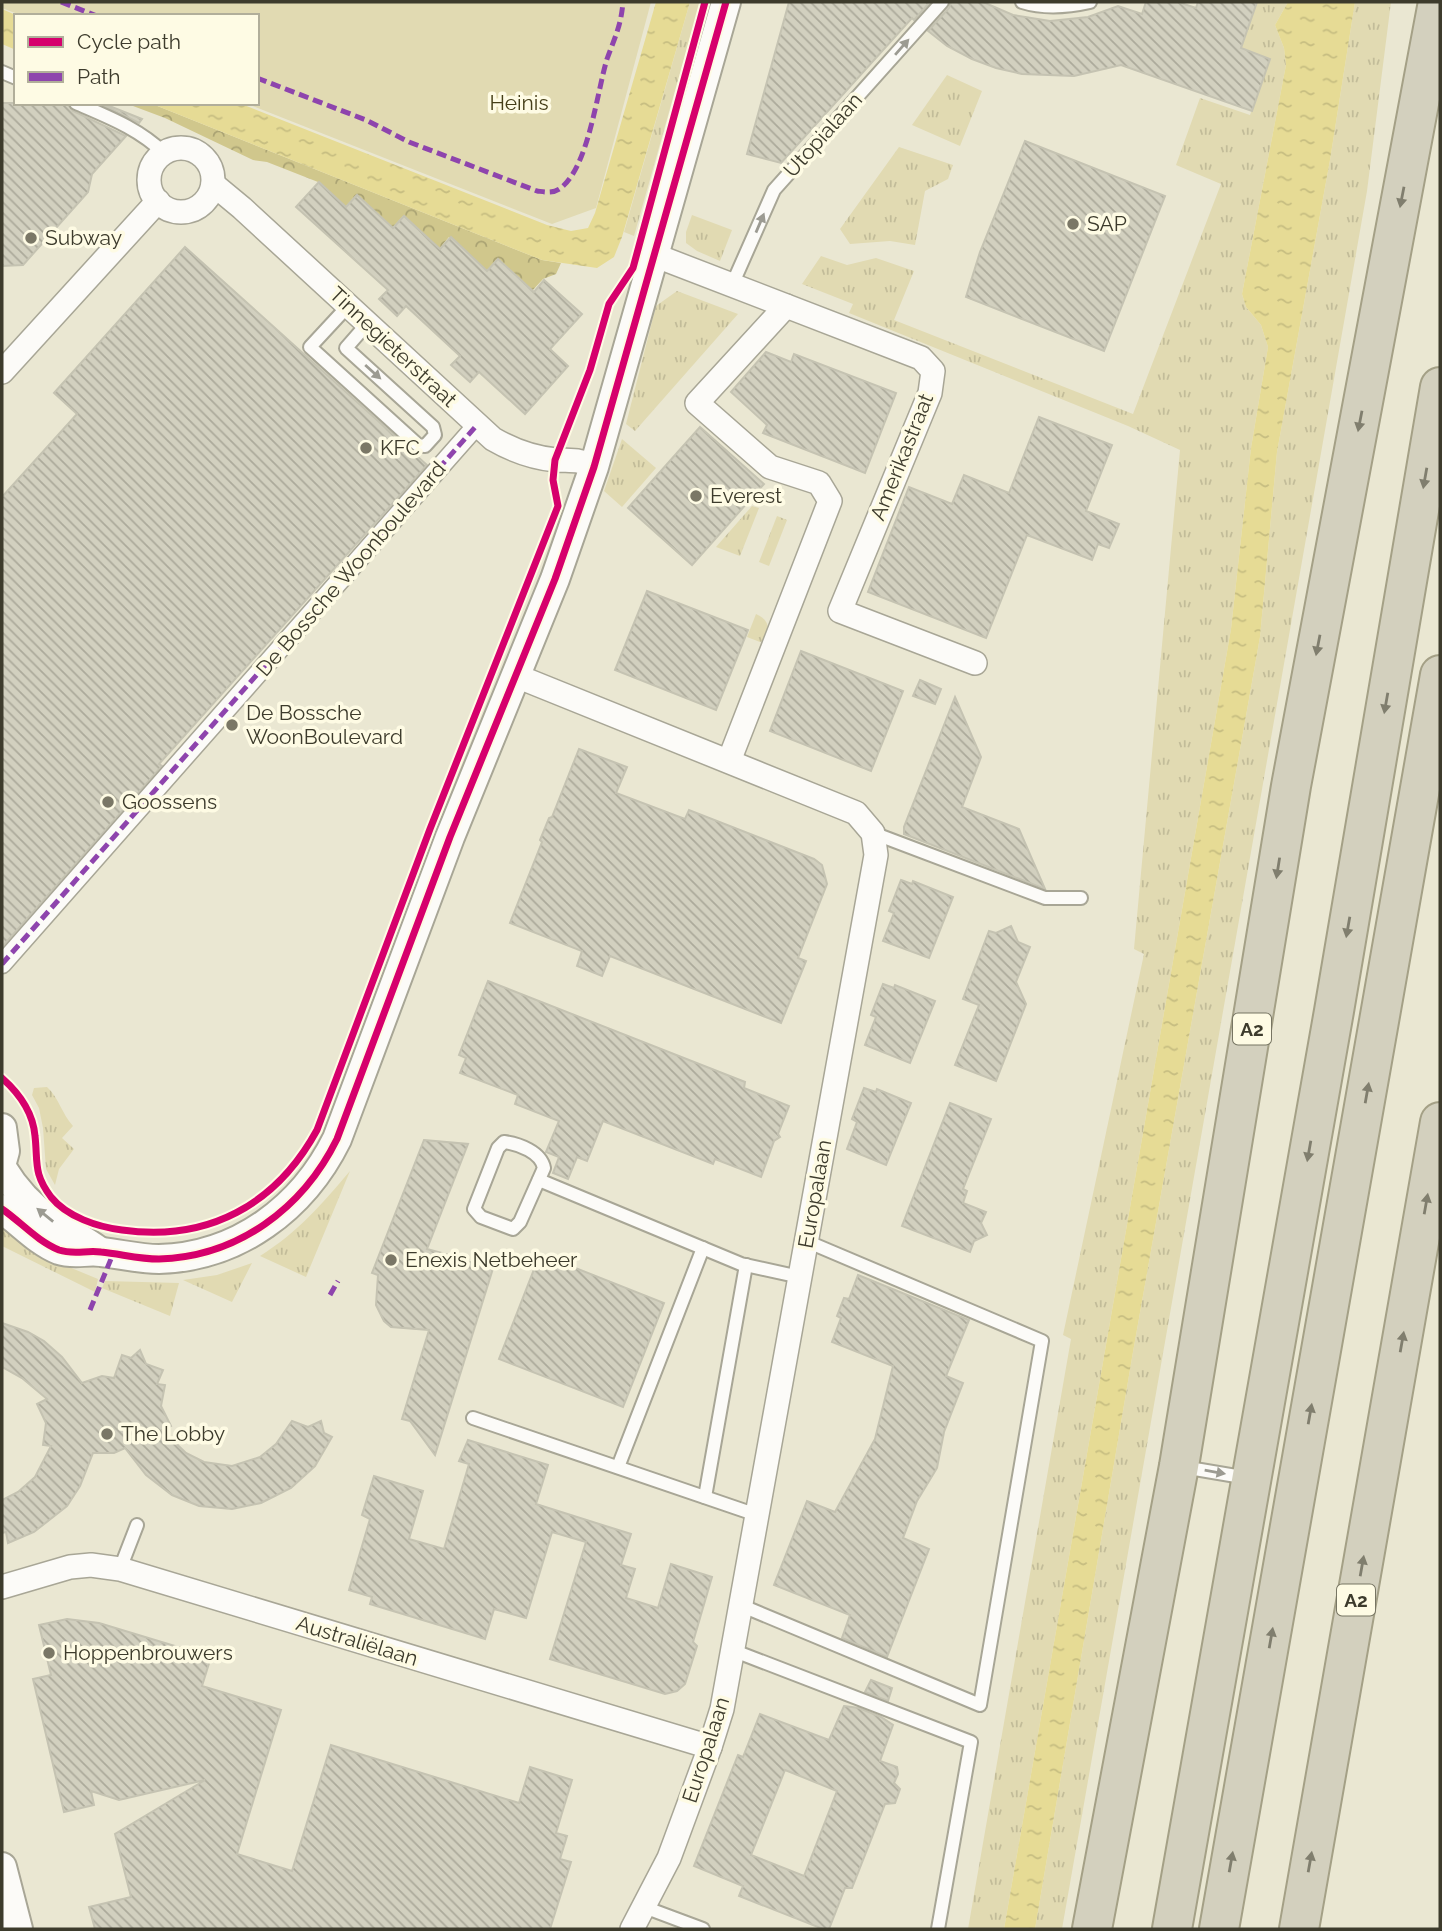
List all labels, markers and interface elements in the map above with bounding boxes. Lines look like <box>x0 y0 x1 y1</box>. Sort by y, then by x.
legend <box>14 14 259 105</box>
text: Cycle path <box>77 29 181 54</box>
one-way arrow <box>894 38 910 56</box>
text: Path <box>77 64 121 89</box>
street label: Utopialaan <box>778 87 867 182</box>
park label: Heinis <box>489 90 549 115</box>
one-way arrow <box>1397 187 1408 209</box>
place label: SAP <box>1087 211 1127 236</box>
one-way arrow <box>754 212 765 233</box>
marker: SAP <box>1065 216 1081 232</box>
place label: Subway <box>45 225 122 250</box>
marker: Subway <box>23 230 39 246</box>
street label: Tinnegieterstraat <box>325 281 462 412</box>
one-way arrow <box>364 364 382 380</box>
street label: Amerikastraat <box>865 390 938 524</box>
one-way arrow <box>1354 410 1365 432</box>
place label: KFC <box>380 435 420 460</box>
marker: KFC <box>358 440 374 456</box>
street label: De Bossche Woonboulevard <box>251 456 451 681</box>
one-way arrow <box>1419 467 1430 489</box>
place label: Everest <box>710 483 782 508</box>
marker: Everest <box>688 488 704 504</box>
one-way arrow <box>1312 634 1323 656</box>
one-way arrow <box>1380 692 1391 714</box>
place label: De Bossche WoonBoulevard <box>246 700 403 749</box>
marker: De Bossche WoonBoulevard <box>224 717 240 733</box>
place label: Goossens <box>122 789 217 814</box>
marker: Goossens <box>100 794 116 810</box>
one-way arrow <box>1272 858 1283 880</box>
one-way arrow <box>1342 916 1353 938</box>
road number: A2 <box>1233 1014 1271 1044</box>
one-way arrow <box>1362 1082 1373 1104</box>
street label: Europalaan <box>793 1138 836 1250</box>
one-way arrow <box>1303 1140 1314 1162</box>
one-way arrow <box>1421 1193 1432 1215</box>
one-way arrow <box>37 1208 55 1223</box>
place label: Enexis Netbeheer <box>405 1247 578 1272</box>
marker: Enexis Netbeheer <box>383 1252 399 1268</box>
one-way arrow <box>1397 1330 1408 1352</box>
one-way arrow <box>1305 1403 1316 1425</box>
place label: The Lobby <box>121 1421 225 1446</box>
marker: The Lobby <box>99 1426 115 1442</box>
one-way arrow <box>1204 1467 1226 1478</box>
one-way arrow <box>1357 1555 1368 1577</box>
road number: A2 <box>1337 1584 1375 1616</box>
street label: Australiëlaan <box>293 1610 421 1671</box>
one-way arrow <box>1266 1627 1277 1649</box>
place label: Hoppenbrouwers <box>63 1640 233 1665</box>
marker: Hoppenbrouwers <box>41 1645 57 1661</box>
street label: Europalaan <box>677 1694 734 1806</box>
one-way arrow <box>1226 1851 1237 1873</box>
one-way arrow <box>1305 1851 1316 1873</box>

